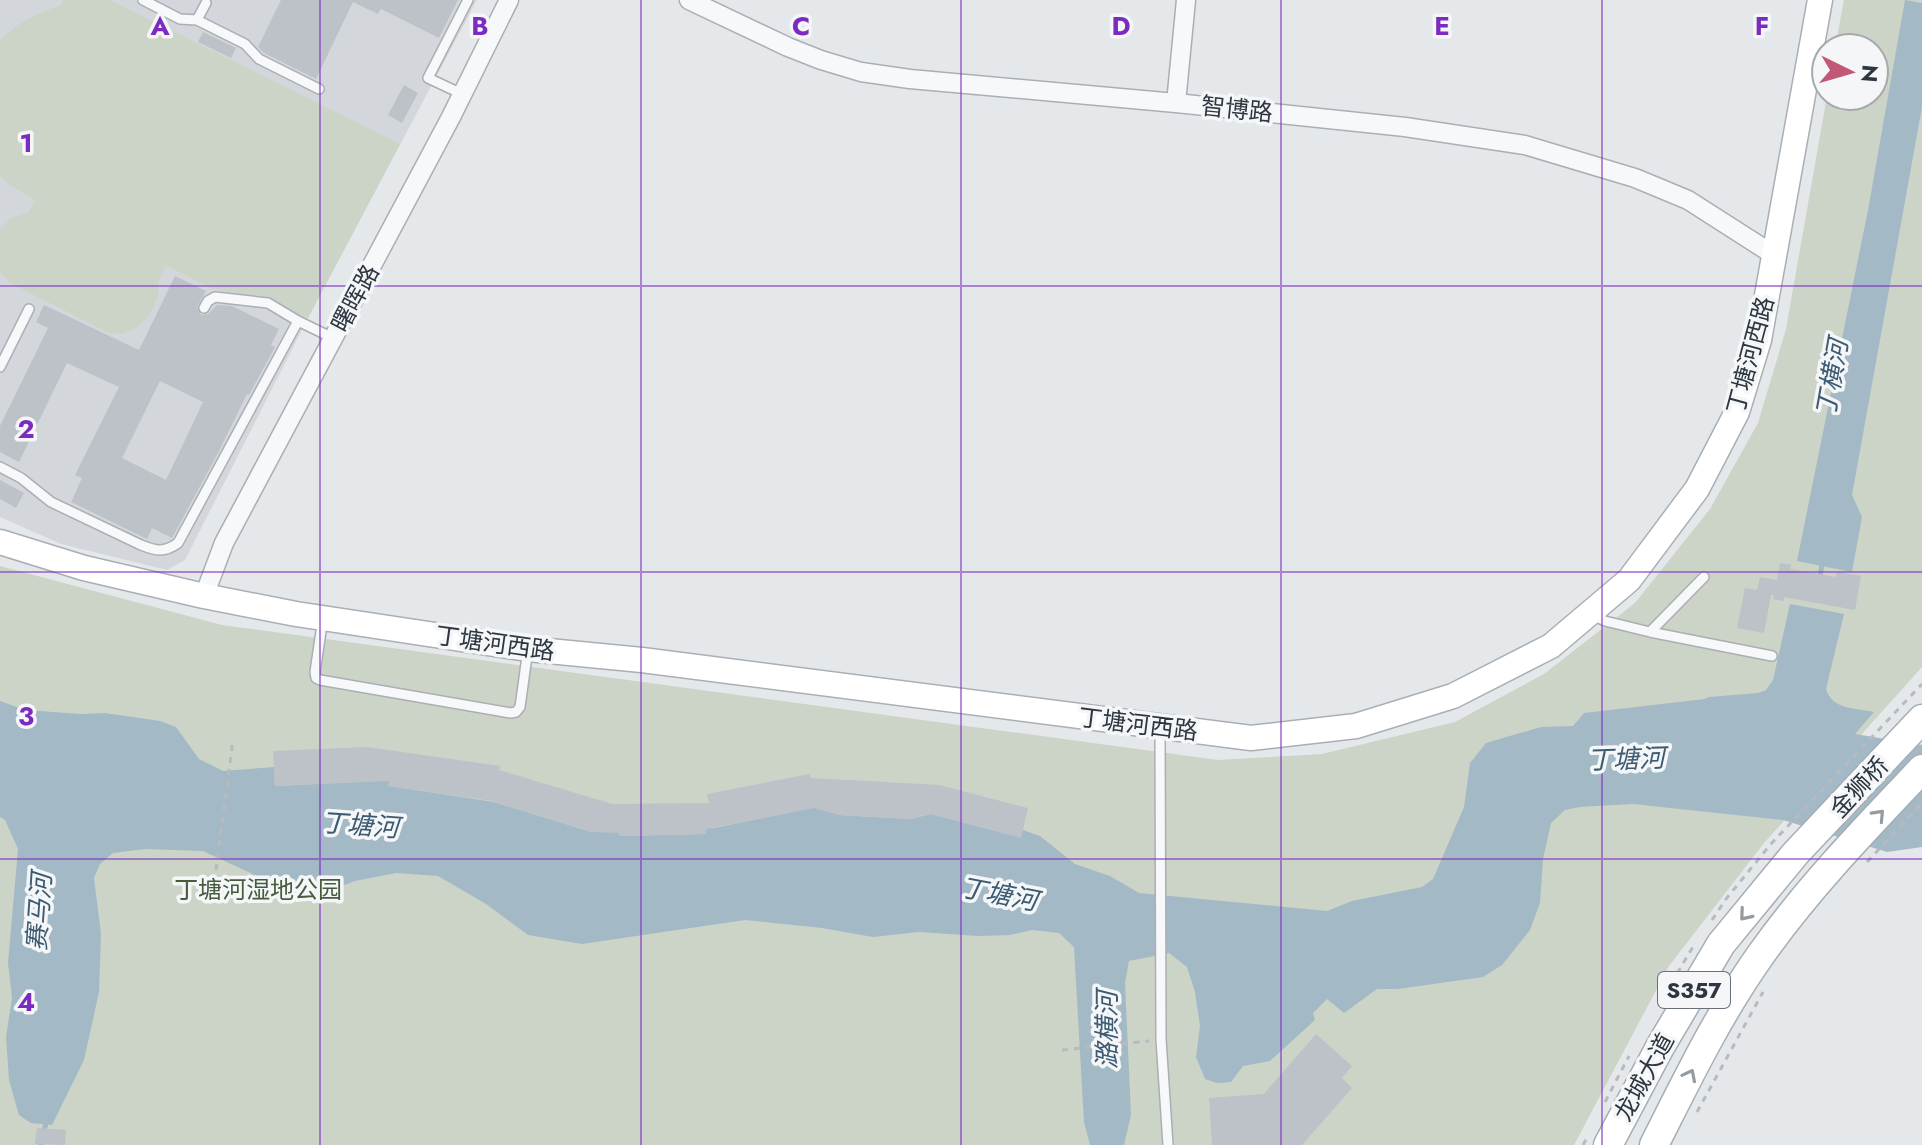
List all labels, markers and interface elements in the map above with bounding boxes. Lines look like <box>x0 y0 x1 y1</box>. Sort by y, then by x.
text: A <box>149 7 170 45</box>
text: B <box>471 7 489 45</box>
text: C <box>792 7 810 45</box>
text: D <box>1111 7 1131 45</box>
text: E <box>1434 7 1450 45</box>
text: F <box>1755 7 1769 45</box>
north arrow <box>1810 32 1890 112</box>
text: N <box>1853 64 1887 84</box>
street label: 智博路 <box>1199 88 1275 130</box>
text: 1 <box>19 124 33 162</box>
street label: 曙晖路 <box>323 258 387 338</box>
street label: 丁塘河西路 <box>1718 293 1782 417</box>
water label: 丁横河 <box>1807 331 1858 420</box>
text: 2 <box>17 410 35 448</box>
street label: 丁塘河西路 <box>433 617 557 669</box>
text: 3 <box>18 697 34 735</box>
street label: 丁塘河西路 <box>1076 699 1200 749</box>
water label: 丁塘河 <box>1586 738 1671 779</box>
street label: 金狮桥 <box>1822 749 1896 825</box>
water label: 丁塘河 <box>320 803 405 847</box>
one-way arrow <box>1869 810 1884 824</box>
water label: 赛马河 <box>17 867 61 952</box>
water label: 丁塘河 <box>957 868 1046 921</box>
park label: 丁塘河湿地公园 <box>174 872 342 907</box>
one-way arrow <box>1741 905 1755 920</box>
road number: S357 <box>1658 972 1730 1008</box>
text: 4 <box>17 983 35 1021</box>
water label: 潞横河 <box>1088 986 1126 1069</box>
street label: 龙城大道 <box>1605 1027 1683 1127</box>
one-way arrow <box>1680 1069 1695 1084</box>

